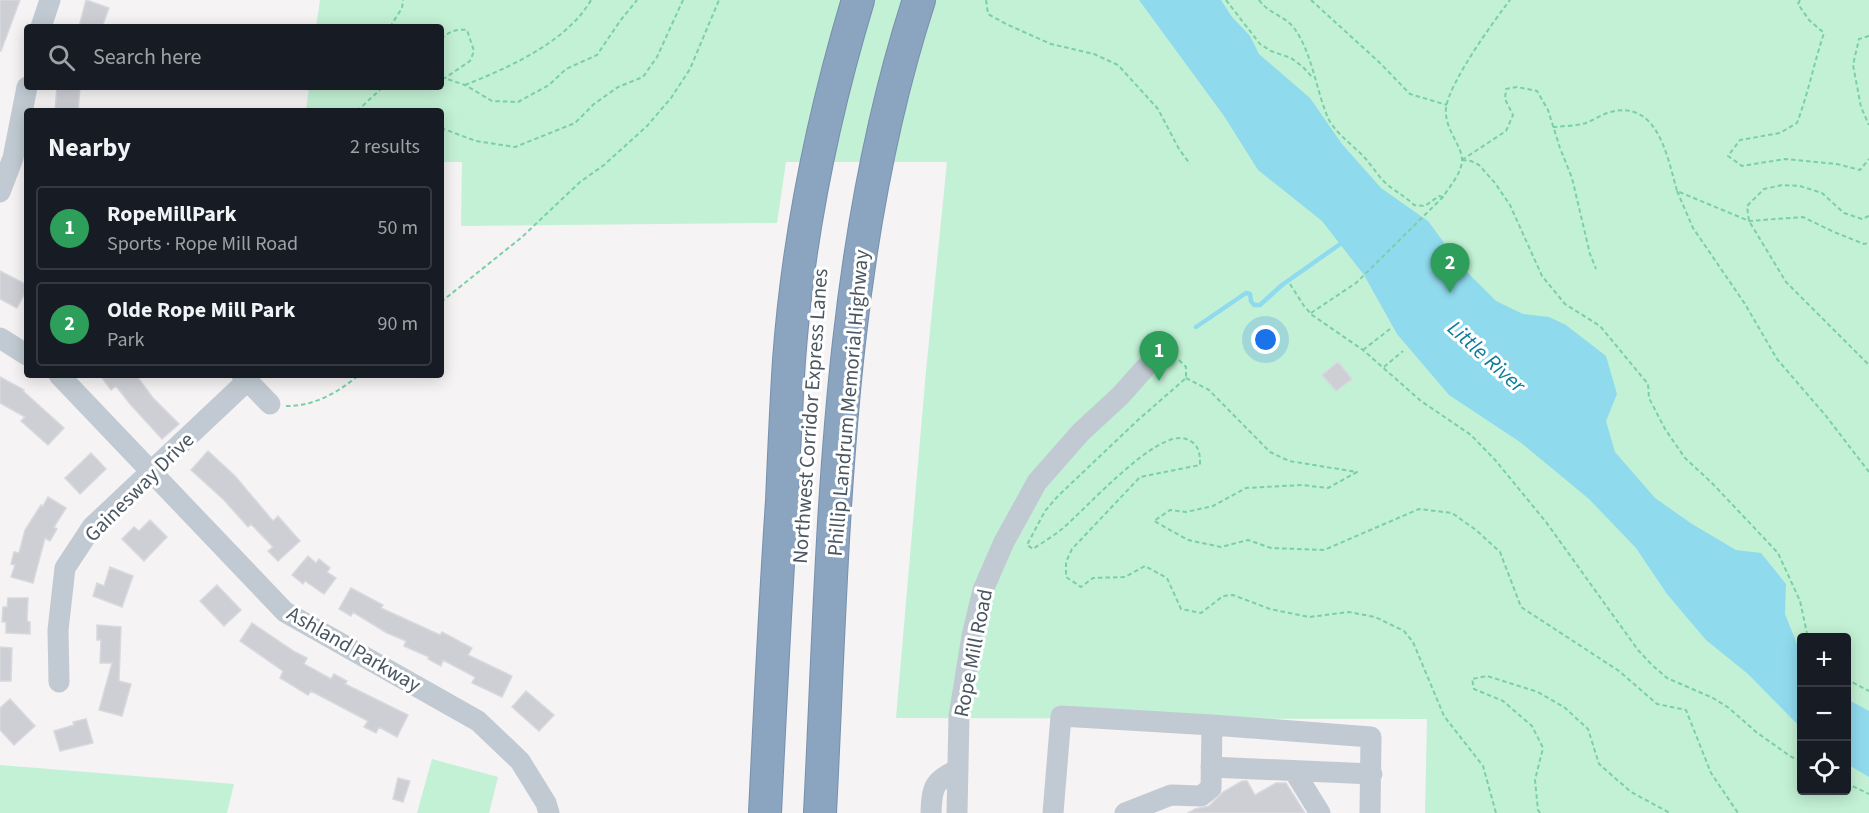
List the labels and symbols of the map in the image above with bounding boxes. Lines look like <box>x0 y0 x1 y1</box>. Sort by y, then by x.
pin: 2 <box>1430 244 1470 293</box>
street label: Phillip Landrum Memorial Highway <box>820 248 876 558</box>
street label: Northwest Corridor Express Lanes <box>785 267 835 565</box>
water label: Little River <box>1440 313 1534 402</box>
your location <box>1251 325 1280 354</box>
pin: 1 <box>1140 332 1178 381</box>
street label: Gainesway Drive <box>77 425 201 549</box>
street label: Rope Mill Road <box>946 586 1000 720</box>
street label: Ashland Parkway <box>282 599 427 700</box>

